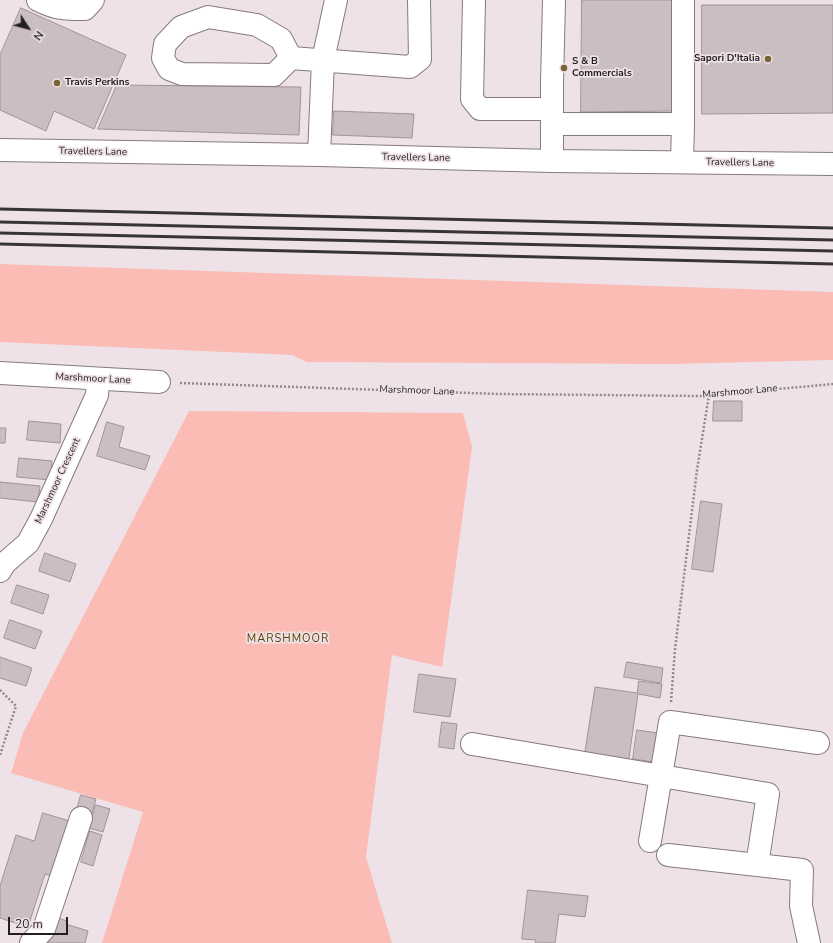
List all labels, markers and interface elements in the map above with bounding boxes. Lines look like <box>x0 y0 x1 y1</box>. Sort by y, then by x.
north arrow <box>8 8 48 48</box>
text: N <box>30 28 47 43</box>
place label: Sapori D'Italia <box>694 53 760 65</box>
marker: Sapori D'Italia <box>763 54 773 64</box>
place label: S & B Commercials <box>572 56 632 80</box>
marker: S & B Commercials <box>559 63 569 73</box>
place label: Travis Perkins <box>65 77 129 89</box>
marker: Travis Perkins <box>52 78 62 88</box>
street label: Travellers Lane <box>59 145 127 159</box>
street label: Travellers Lane <box>382 151 450 165</box>
street label: Travellers Lane <box>706 156 774 170</box>
street label: Marshmoor Lane <box>55 371 131 387</box>
street label: Marshmoor Lane <box>702 383 778 401</box>
street label: Marshmoor Lane <box>379 384 455 398</box>
street label: Marshmoor Crescent <box>33 436 83 526</box>
district label: MARSHMOOR <box>247 632 329 646</box>
scale bar <box>10 909 70 935</box>
text: 20 m <box>15 916 43 932</box>

